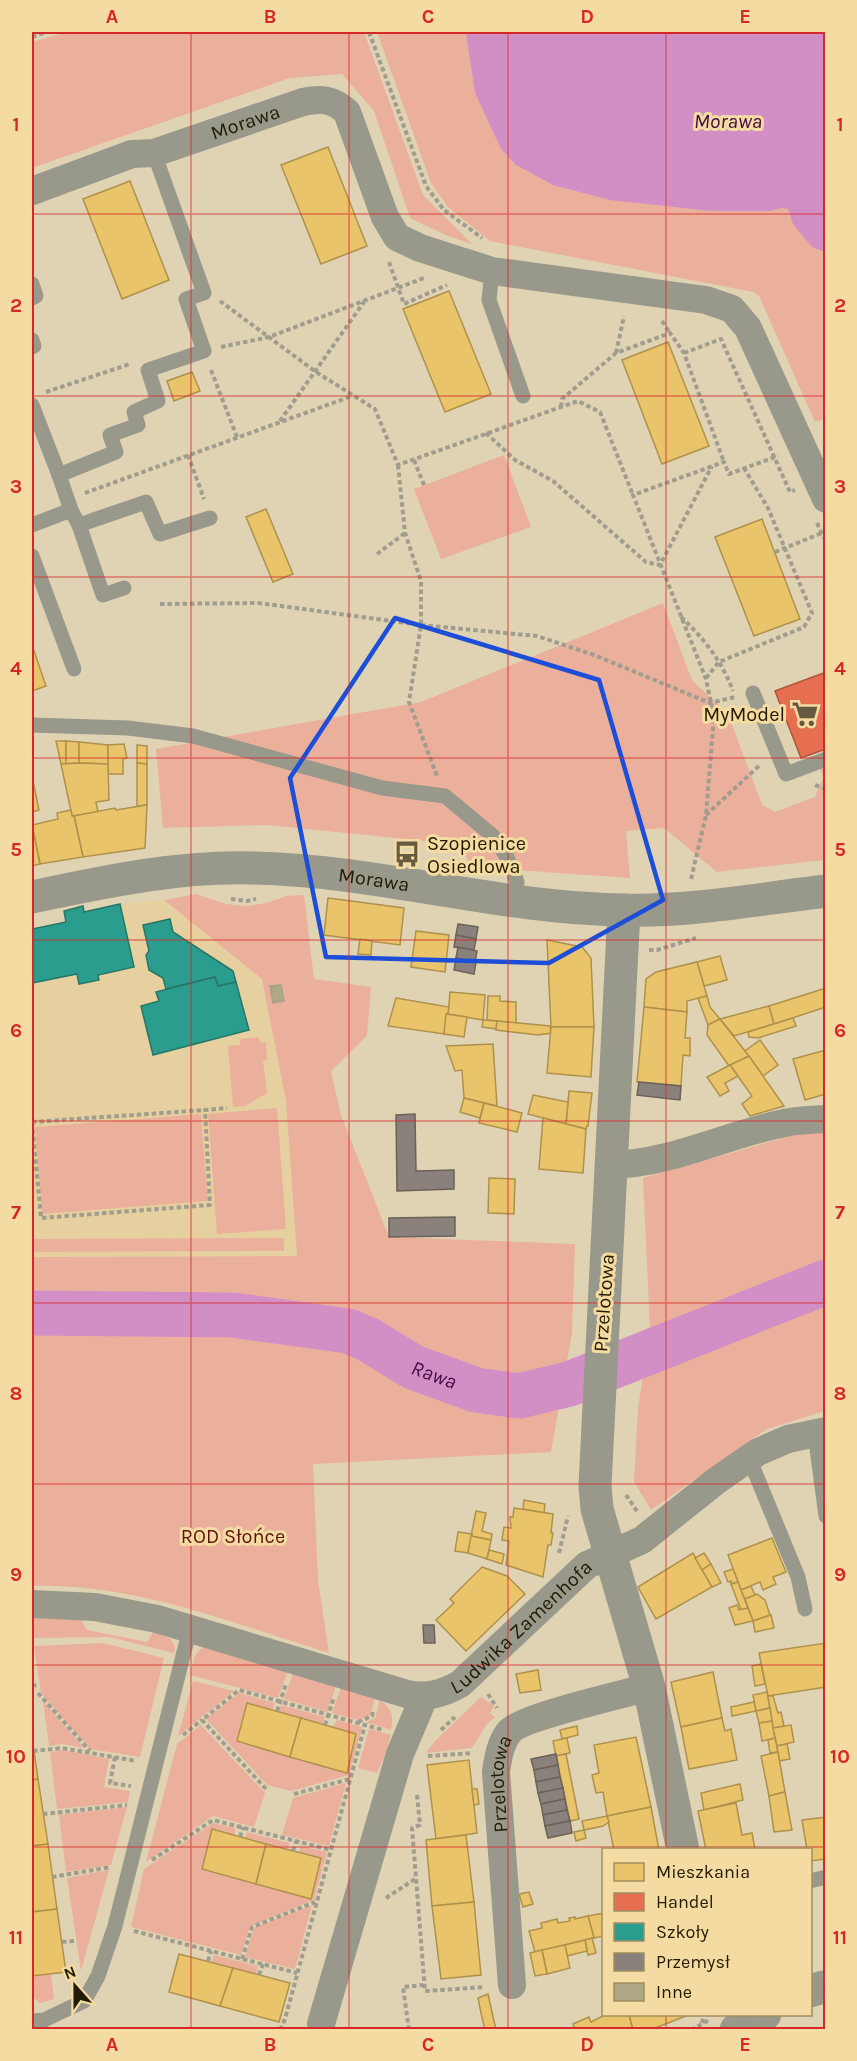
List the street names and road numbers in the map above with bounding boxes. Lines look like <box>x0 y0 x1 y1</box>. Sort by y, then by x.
street label: Morawa <box>208 99 283 144</box>
street label: Morawa <box>337 863 411 896</box>
street label: Przelotowa <box>589 1253 619 1353</box>
street label: Ludwika Zamenhofa <box>446 1555 597 1699</box>
street label: Przelotowa <box>484 1731 516 1834</box>

